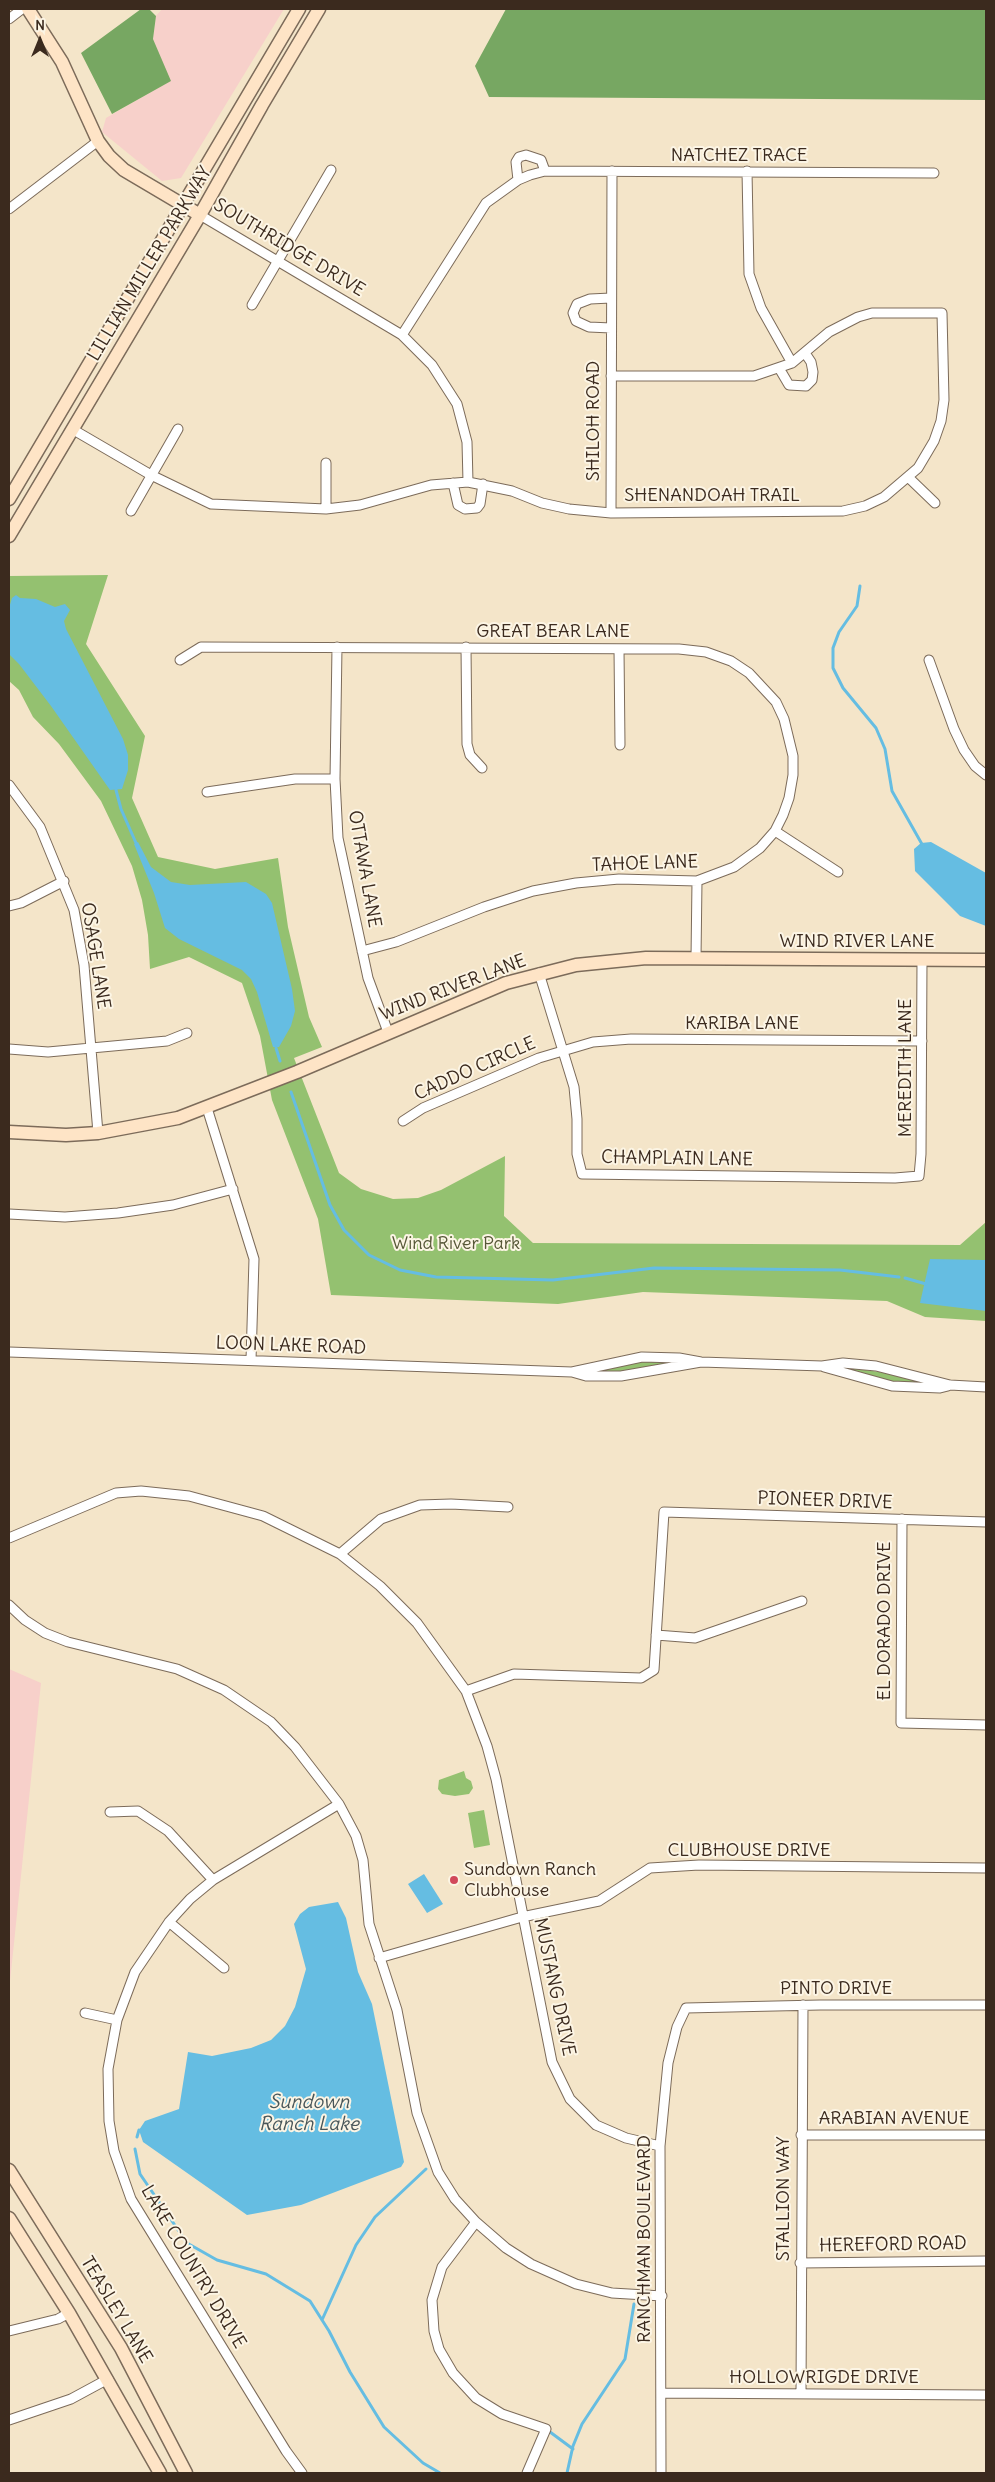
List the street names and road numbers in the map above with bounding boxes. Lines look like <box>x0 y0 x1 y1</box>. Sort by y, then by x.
street label: NATCHEZ TRACE <box>671 145 807 167</box>
street label: LILLIAN MILLER PARKWAY <box>83 163 217 365</box>
street label: SOUTHRIDGE DRIVE <box>210 194 368 302</box>
street label: SHILOH ROAD <box>583 361 605 481</box>
street label: SHENANDOAH TRAIL <box>624 485 800 507</box>
street label: GREAT BEAR LANE <box>476 621 630 643</box>
street label: OTTAWA LANE <box>343 809 385 929</box>
street label: TAHOE LANE <box>592 851 698 877</box>
street label: OSAGE LANE <box>76 901 114 1011</box>
street label: WIND RIVER LANE <box>780 931 934 953</box>
street label: WIND RIVER LANE <box>377 950 529 1026</box>
street label: MEREDITH LANE <box>895 999 917 1137</box>
street label: KARIBA LANE <box>685 1013 799 1035</box>
street label: CADDO CIRCLE <box>411 1033 539 1105</box>
street label: CHAMPLAIN LANE <box>601 1147 753 1171</box>
street label: LOON LAKE ROAD <box>215 1333 367 1359</box>
street label: PIONEER DRIVE <box>757 1488 893 1514</box>
street label: EL DORADO DRIVE <box>874 1541 896 1701</box>
street label: CLUBHOUSE DRIVE <box>667 1840 831 1862</box>
street label: MUSTANG DRIVE <box>529 1916 579 2058</box>
street label: PINTO DRIVE <box>780 1978 892 2000</box>
street label: ARABIAN AVENUE <box>819 2108 969 2130</box>
street label: RANCHMAN BOULEVARD <box>634 2135 656 2343</box>
street label: STALLION WAY <box>773 2137 795 2261</box>
street label: LAKE COUNTRY DRIVE <box>136 2182 250 2352</box>
street label: HEREFORD ROAD <box>819 2233 967 2257</box>
street label: TEASLEY LANE <box>76 2253 156 2367</box>
street label: HOLLOWRIGDE DRIVE <box>729 2367 919 2389</box>

